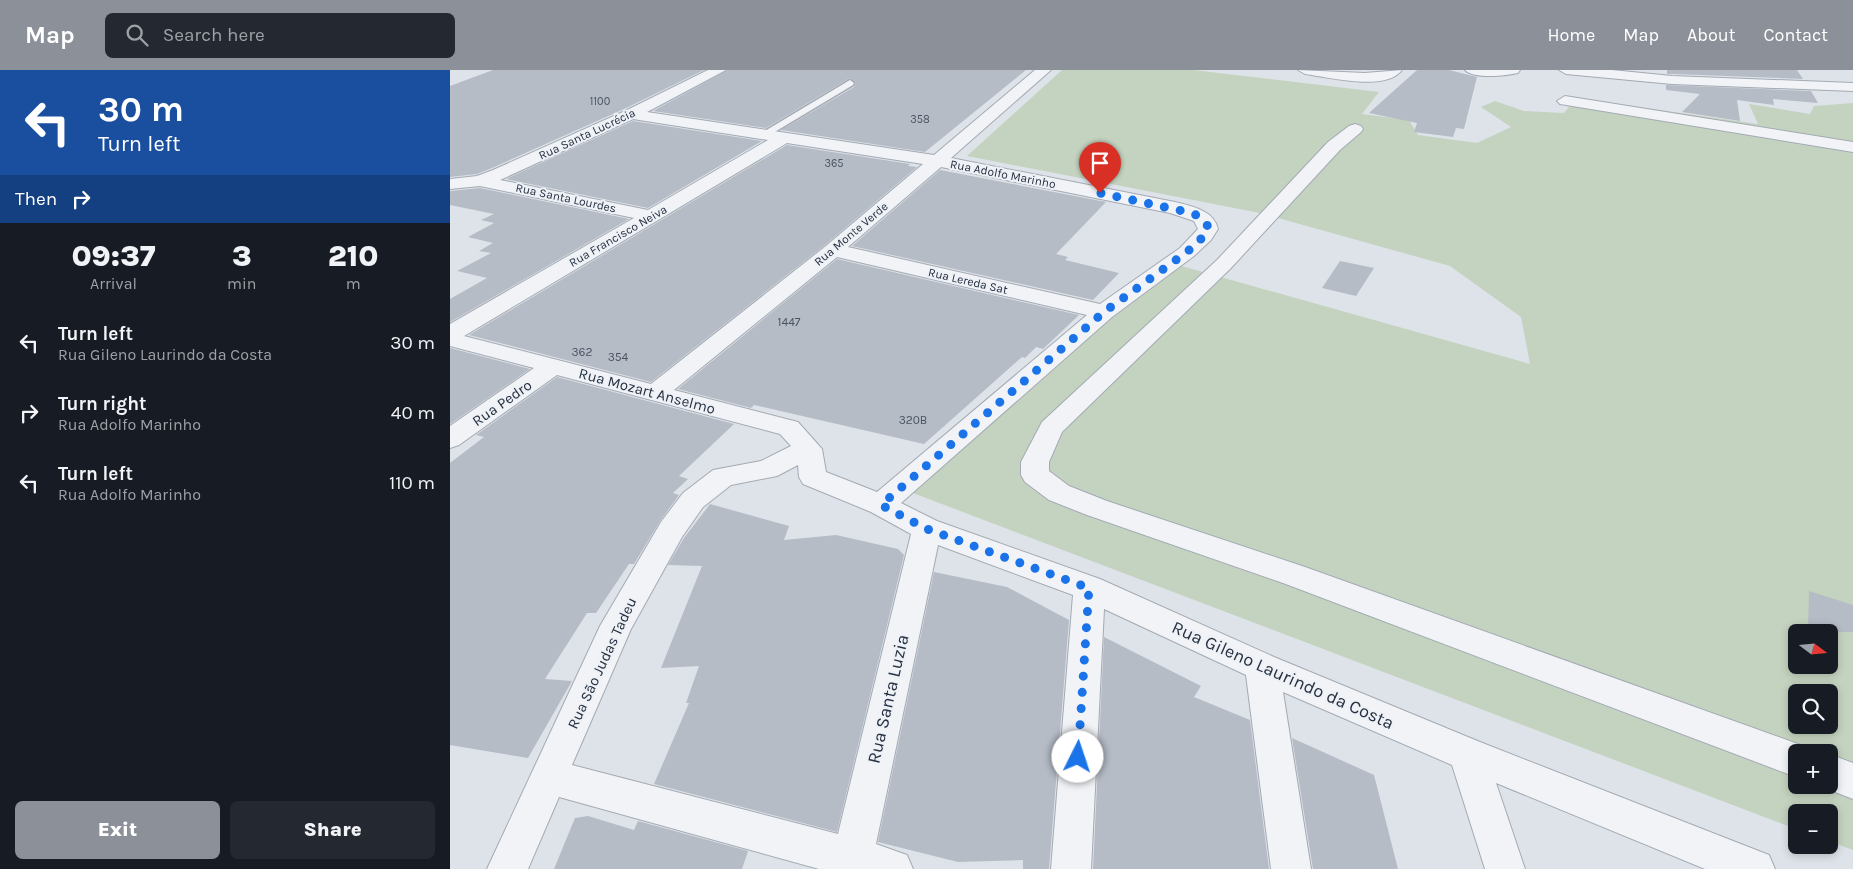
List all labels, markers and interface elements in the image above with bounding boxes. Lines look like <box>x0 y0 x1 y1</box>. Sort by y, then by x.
search box <box>105 13 455 58</box>
text: Map <box>25 21 75 49</box>
icon: search <box>123 21 151 49</box>
text: Search here <box>163 24 265 46</box>
text: Home <box>1547 24 1595 46</box>
text: Map <box>1623 24 1659 46</box>
text: About <box>1687 24 1736 46</box>
text: Contact <box>1764 24 1828 46</box>
text: 30 m <box>98 89 184 130</box>
icon: left <box>15 90 80 155</box>
house number: 1100 <box>590 95 610 108</box>
street label: Rua Santa Lucrécia <box>536 105 638 163</box>
house number: 358 <box>910 113 930 126</box>
text: Turn left <box>98 131 181 157</box>
pin <box>1079 142 1121 193</box>
icon: arrive <box>1086 149 1114 177</box>
house number: 365 <box>824 157 844 170</box>
street label: Rua Adolfo Marinho <box>949 157 1057 191</box>
street label: Rua Santa Lourdes <box>514 180 618 216</box>
icon: right <box>67 185 95 213</box>
text: Then <box>15 188 57 210</box>
street label: Rua Monte Verde <box>811 199 891 269</box>
street label: Rua Francisco Neiva <box>567 202 669 270</box>
text: 09:37 <box>71 238 156 274</box>
text: 3 <box>232 238 252 274</box>
text: 210 <box>328 238 379 274</box>
street label: Rua Lereda Sat <box>927 265 1010 297</box>
text: Arrival <box>90 274 137 293</box>
text: min <box>227 274 256 293</box>
text: m <box>346 274 361 293</box>
house number: 1447 <box>777 315 801 329</box>
text: Turn left <box>58 323 133 345</box>
icon: left <box>15 329 43 357</box>
text: 30 m <box>390 332 435 354</box>
text: Rua Gileno Laurindo da Costa <box>58 345 272 364</box>
house number: 362 <box>572 345 592 359</box>
house number: 354 <box>608 350 629 364</box>
street label: Rua Mozart Anselmo <box>577 364 717 418</box>
street label: Rua Pedro <box>469 376 535 430</box>
text: Turn right <box>58 393 147 415</box>
icon: right <box>15 399 43 427</box>
text: 40 m <box>391 402 435 424</box>
house number: 320B <box>899 413 927 427</box>
text: Rua Adolfo Marinho <box>58 415 201 434</box>
text: Turn left <box>58 463 133 485</box>
icon: left <box>15 469 43 497</box>
text: 110 m <box>389 472 435 494</box>
text: Rua Adolfo Marinho <box>58 485 201 504</box>
street label: Rua São Judas Tadeu <box>564 594 640 732</box>
street label: Rua Gileno Laurindo da Costa <box>1168 616 1398 734</box>
north arrow <box>1788 624 1838 674</box>
map controls <box>1788 624 1838 854</box>
street label: Rua Santa Luzia <box>862 632 914 766</box>
button: search <box>1788 684 1838 734</box>
position arrow <box>1051 730 1103 782</box>
button: + <box>1788 744 1838 794</box>
button: Exit <box>15 801 220 859</box>
button: Share <box>230 801 435 859</box>
button: − <box>1788 804 1838 854</box>

